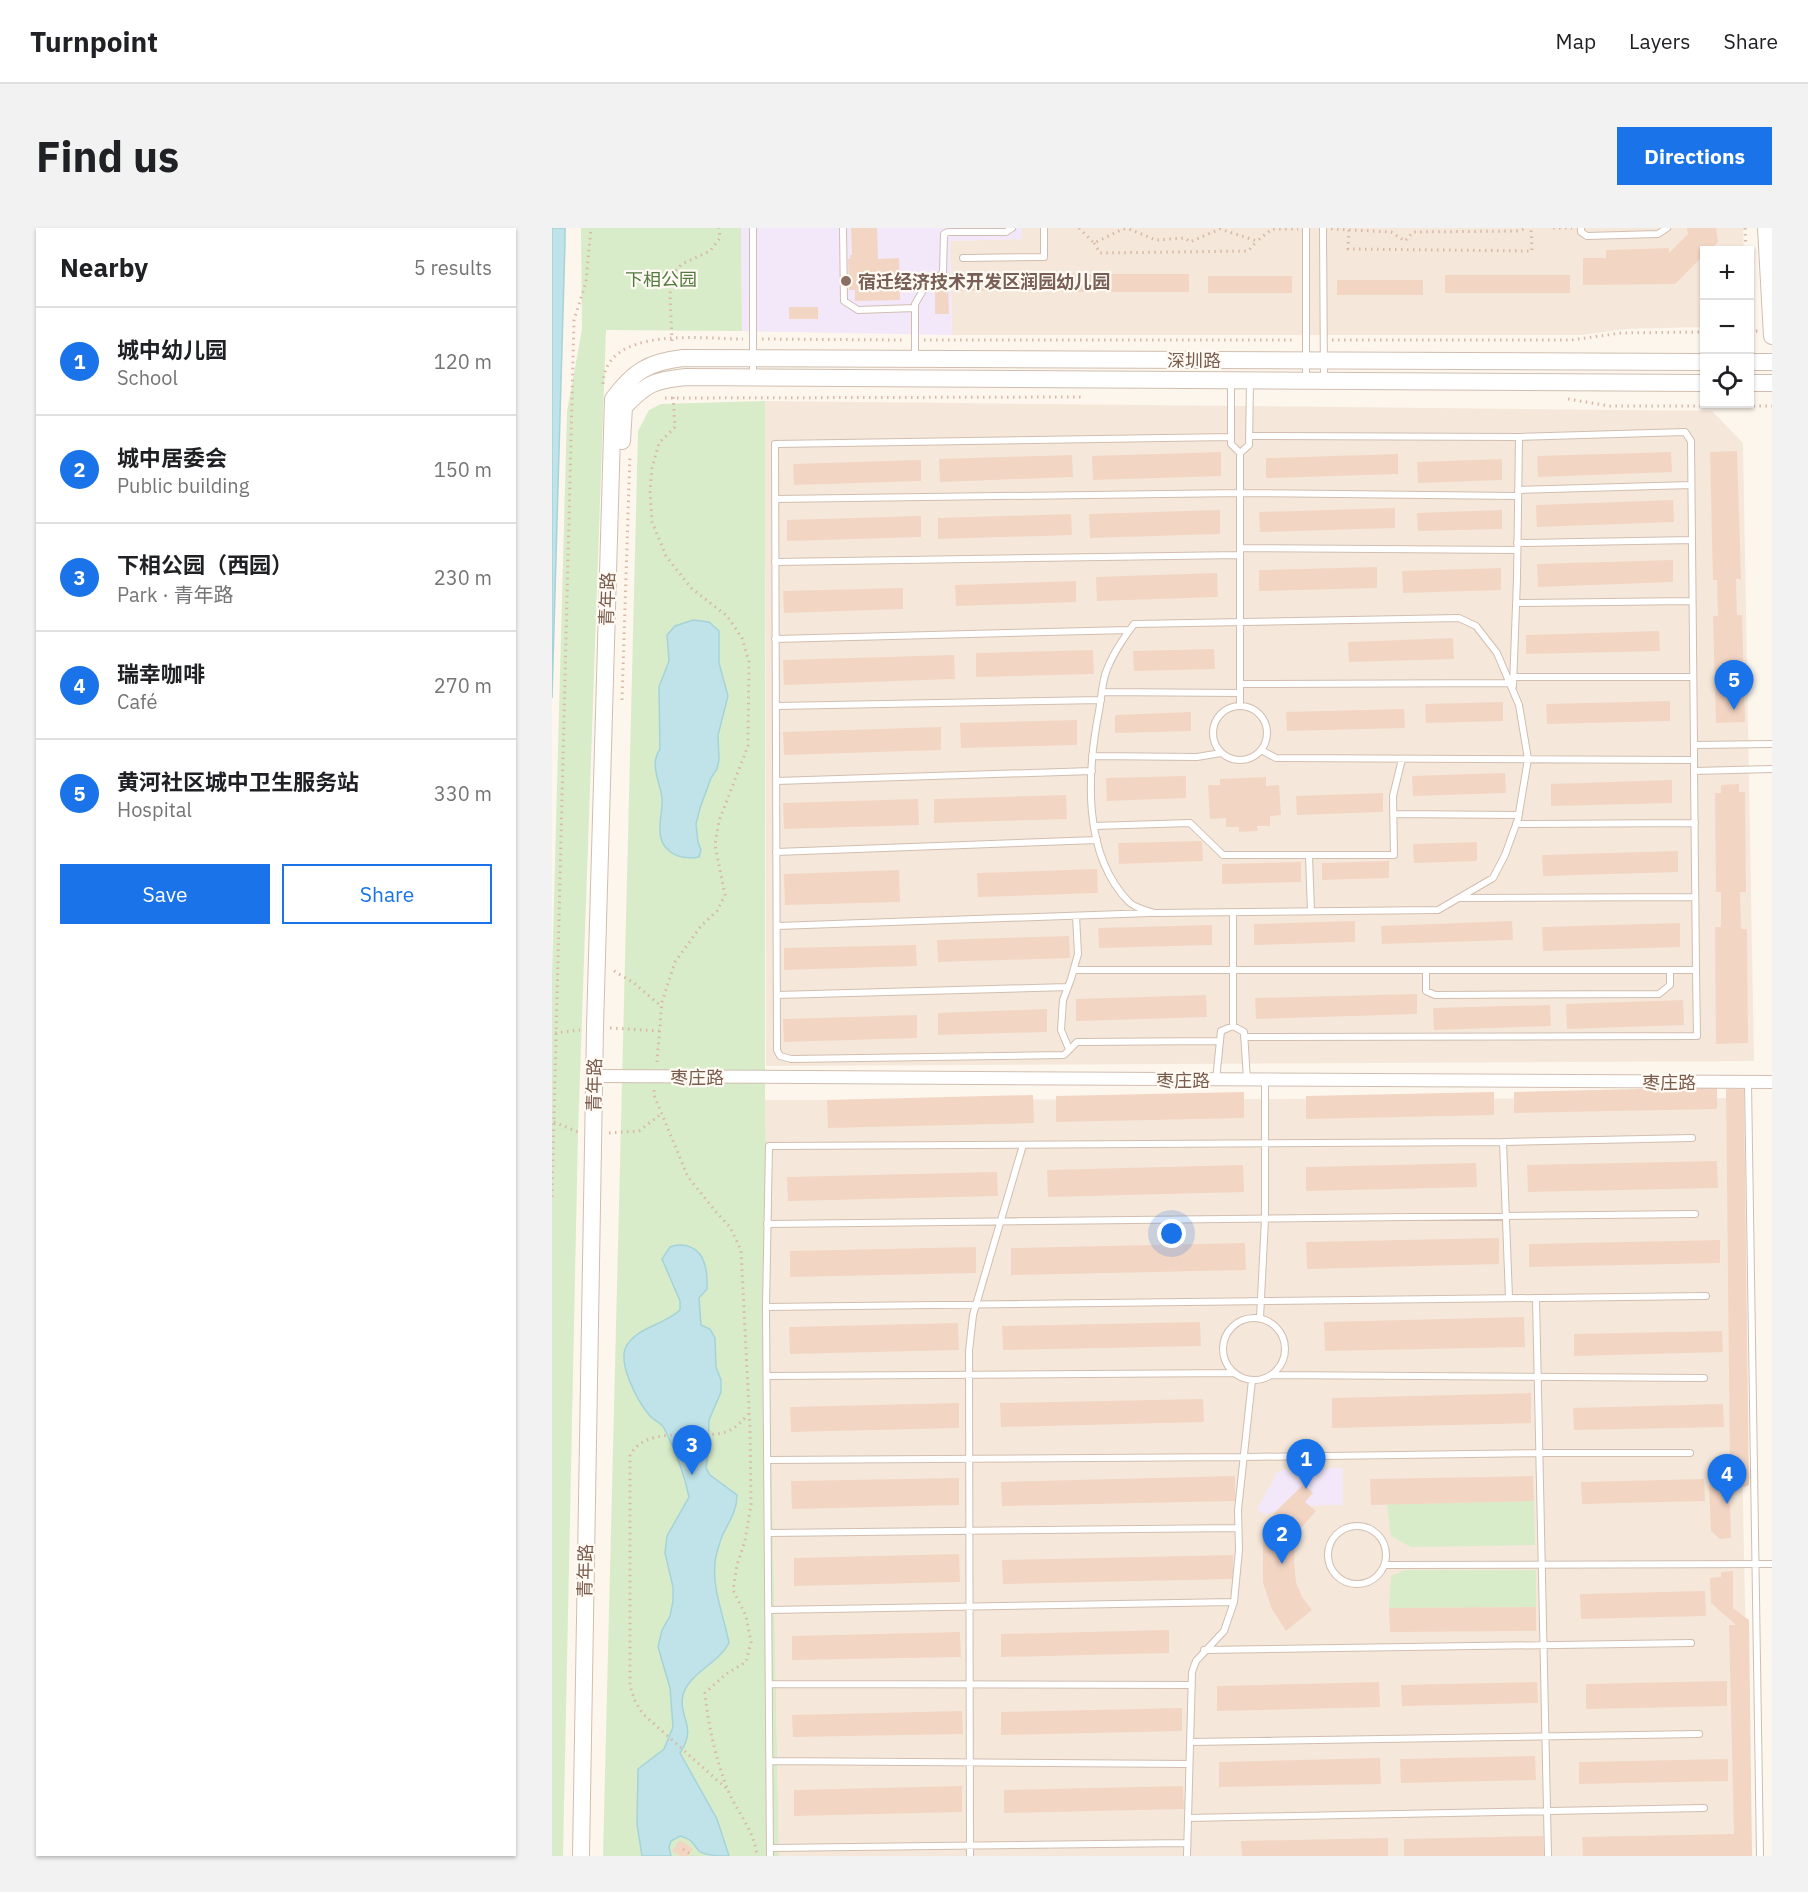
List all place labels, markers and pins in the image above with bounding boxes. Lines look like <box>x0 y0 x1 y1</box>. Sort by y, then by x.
place label: 宿迁经济技术开发区润园幼儿园 <box>858 270 1110 293</box>
marker: 宿迁经济技术开发区润园幼儿园 <box>839 274 853 288</box>
pin: 5 <box>1714 660 1754 710</box>
pin: 3 <box>672 1426 712 1475</box>
pin: 1 <box>1286 1440 1326 1489</box>
pin: 4 <box>1708 1454 1746 1504</box>
pin: 2 <box>1262 1514 1302 1564</box>

